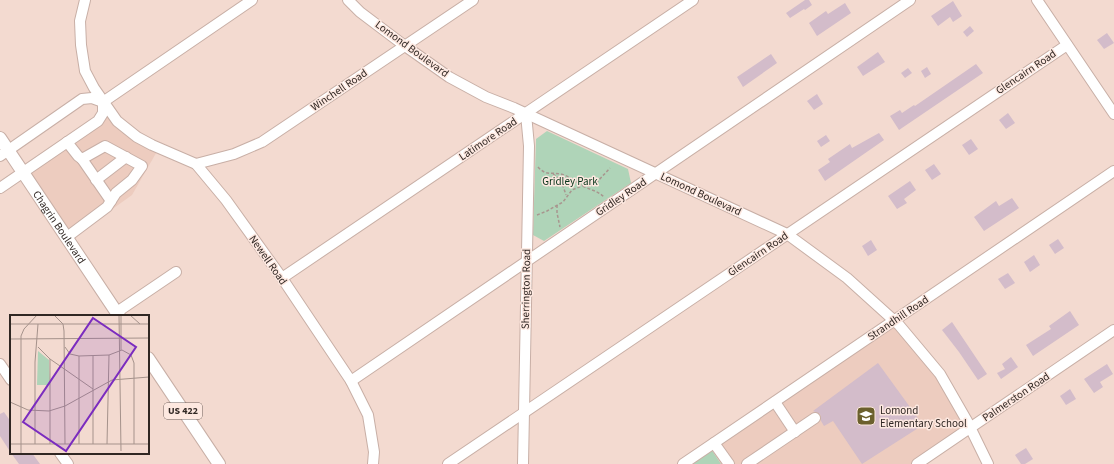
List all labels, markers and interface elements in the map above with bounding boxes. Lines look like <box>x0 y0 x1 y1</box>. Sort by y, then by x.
street label: Lomond Boulevard <box>372 17 452 81</box>
street label: Glencairn Road <box>993 46 1059 98</box>
street label: Winchell Road <box>308 66 370 114</box>
street label: Latimore Road <box>456 114 520 164</box>
street label: Lomond Boulevard <box>658 169 744 219</box>
park label: Gridley Park <box>542 174 598 189</box>
street label: Gridley Road <box>592 174 650 220</box>
street label: Chagrin Boulevard <box>30 187 89 267</box>
street label: Glencairn Road <box>725 228 791 280</box>
street label: Newell Road <box>245 232 291 288</box>
street label: Sherrington Road <box>518 249 534 329</box>
street label: Strandhill Road <box>865 292 931 344</box>
inset map <box>10 315 149 454</box>
street label: Palmerston Road <box>979 369 1053 425</box>
road number: US 422 <box>164 403 202 419</box>
place label: Lomond Elementary School <box>880 403 967 431</box>
school or university icon: Lomond Elementary School <box>855 405 877 427</box>

